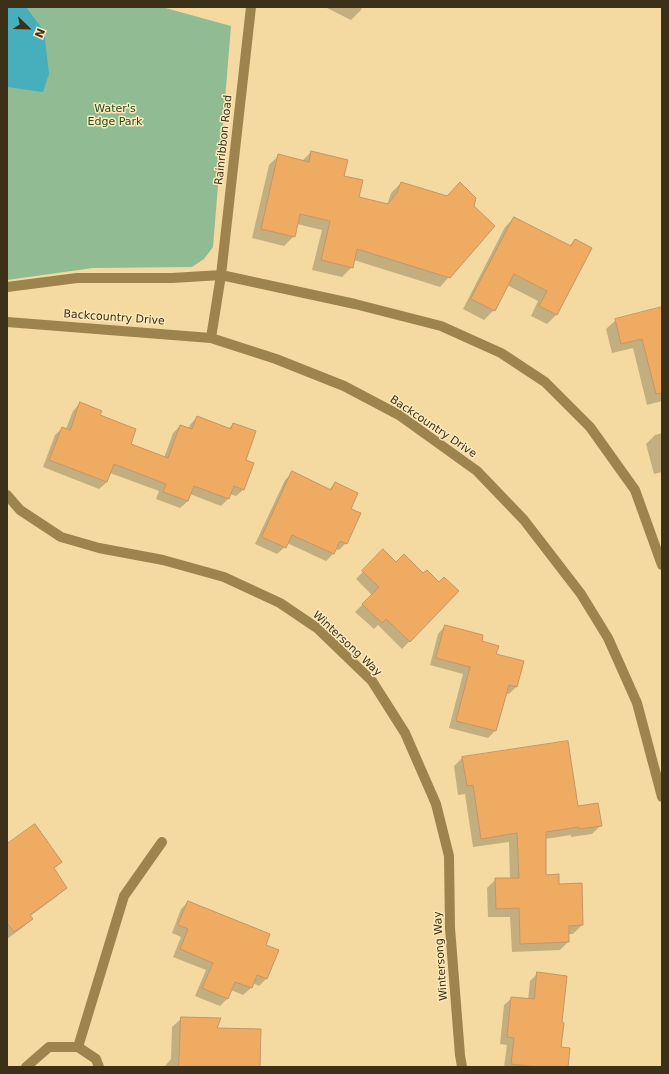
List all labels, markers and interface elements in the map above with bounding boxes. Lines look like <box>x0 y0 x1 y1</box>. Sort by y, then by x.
north arrow <box>8 8 48 48</box>
text: N <box>32 26 47 40</box>
street label: Rainribbon Road <box>213 94 235 186</box>
park label: Water's Edge Park <box>88 102 142 128</box>
street label: Backcountry Drive <box>63 308 165 328</box>
street label: Backcountry Drive <box>387 393 479 461</box>
street label: Wintersong Way <box>310 609 384 679</box>
street label: Wintersong Way <box>431 911 451 1001</box>

